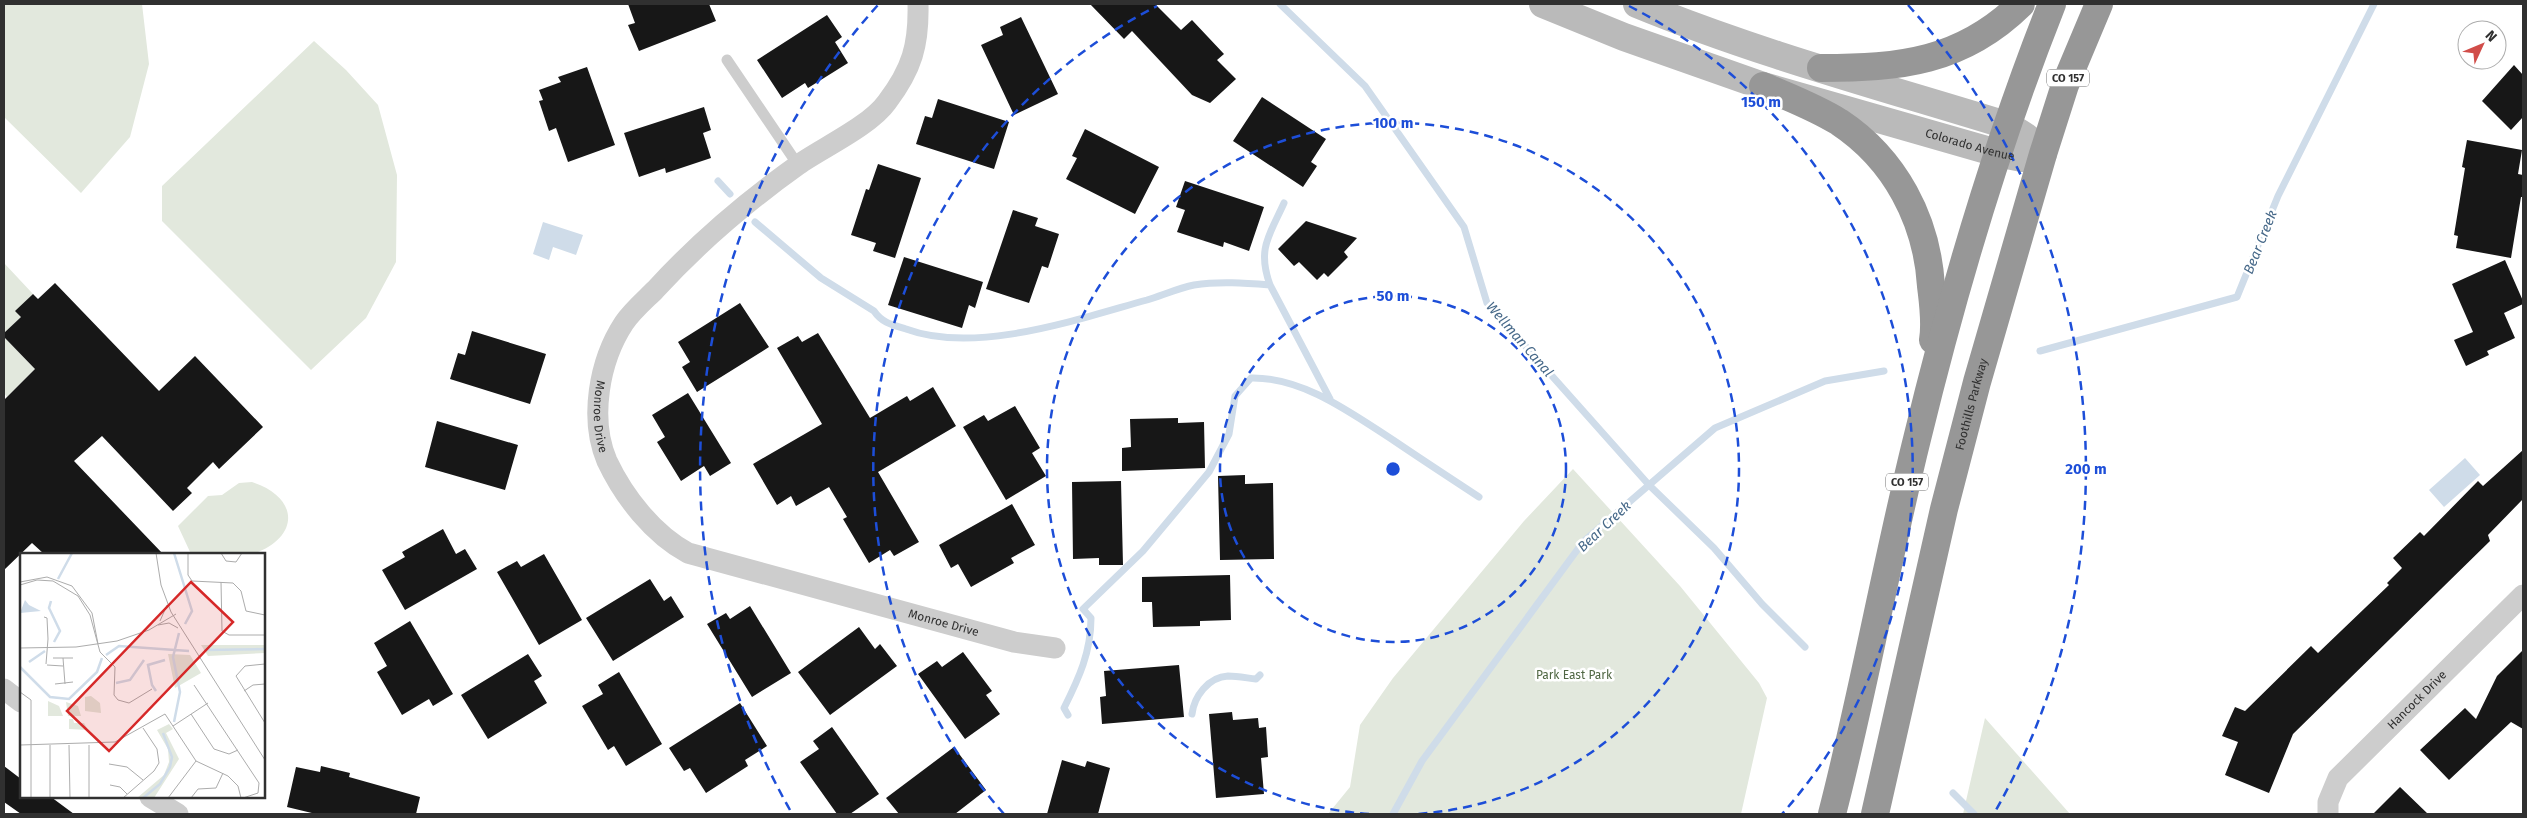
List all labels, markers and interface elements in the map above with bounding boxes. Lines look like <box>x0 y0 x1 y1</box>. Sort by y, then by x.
north arrow <box>2457 20 2507 70</box>
text: N <box>2482 27 2500 46</box>
road number: CO 157 <box>2047 70 2089 86</box>
text: 150 m <box>1741 93 1781 111</box>
text: 100 m <box>1373 114 1413 132</box>
street label: Colorado Avenue <box>1924 126 2016 163</box>
water label: Bear Creek <box>2240 208 2281 276</box>
text: 50 m <box>1376 287 1410 305</box>
water label: Wellman Canal <box>1482 298 1557 380</box>
street label: Foothills Parkway <box>1953 357 1991 452</box>
street label: Monroe Drive <box>591 379 610 454</box>
centre of rings <box>1384 460 1402 478</box>
text: 200 m <box>2065 460 2107 478</box>
road number: CO 157 <box>1886 474 1928 491</box>
water label: Bear Creek <box>1574 497 1635 555</box>
inset map <box>20 553 265 798</box>
street label: Monroe Drive <box>907 606 980 639</box>
park label: Park East Park <box>1536 668 1613 682</box>
street label: Hancock Drive <box>2384 668 2449 732</box>

